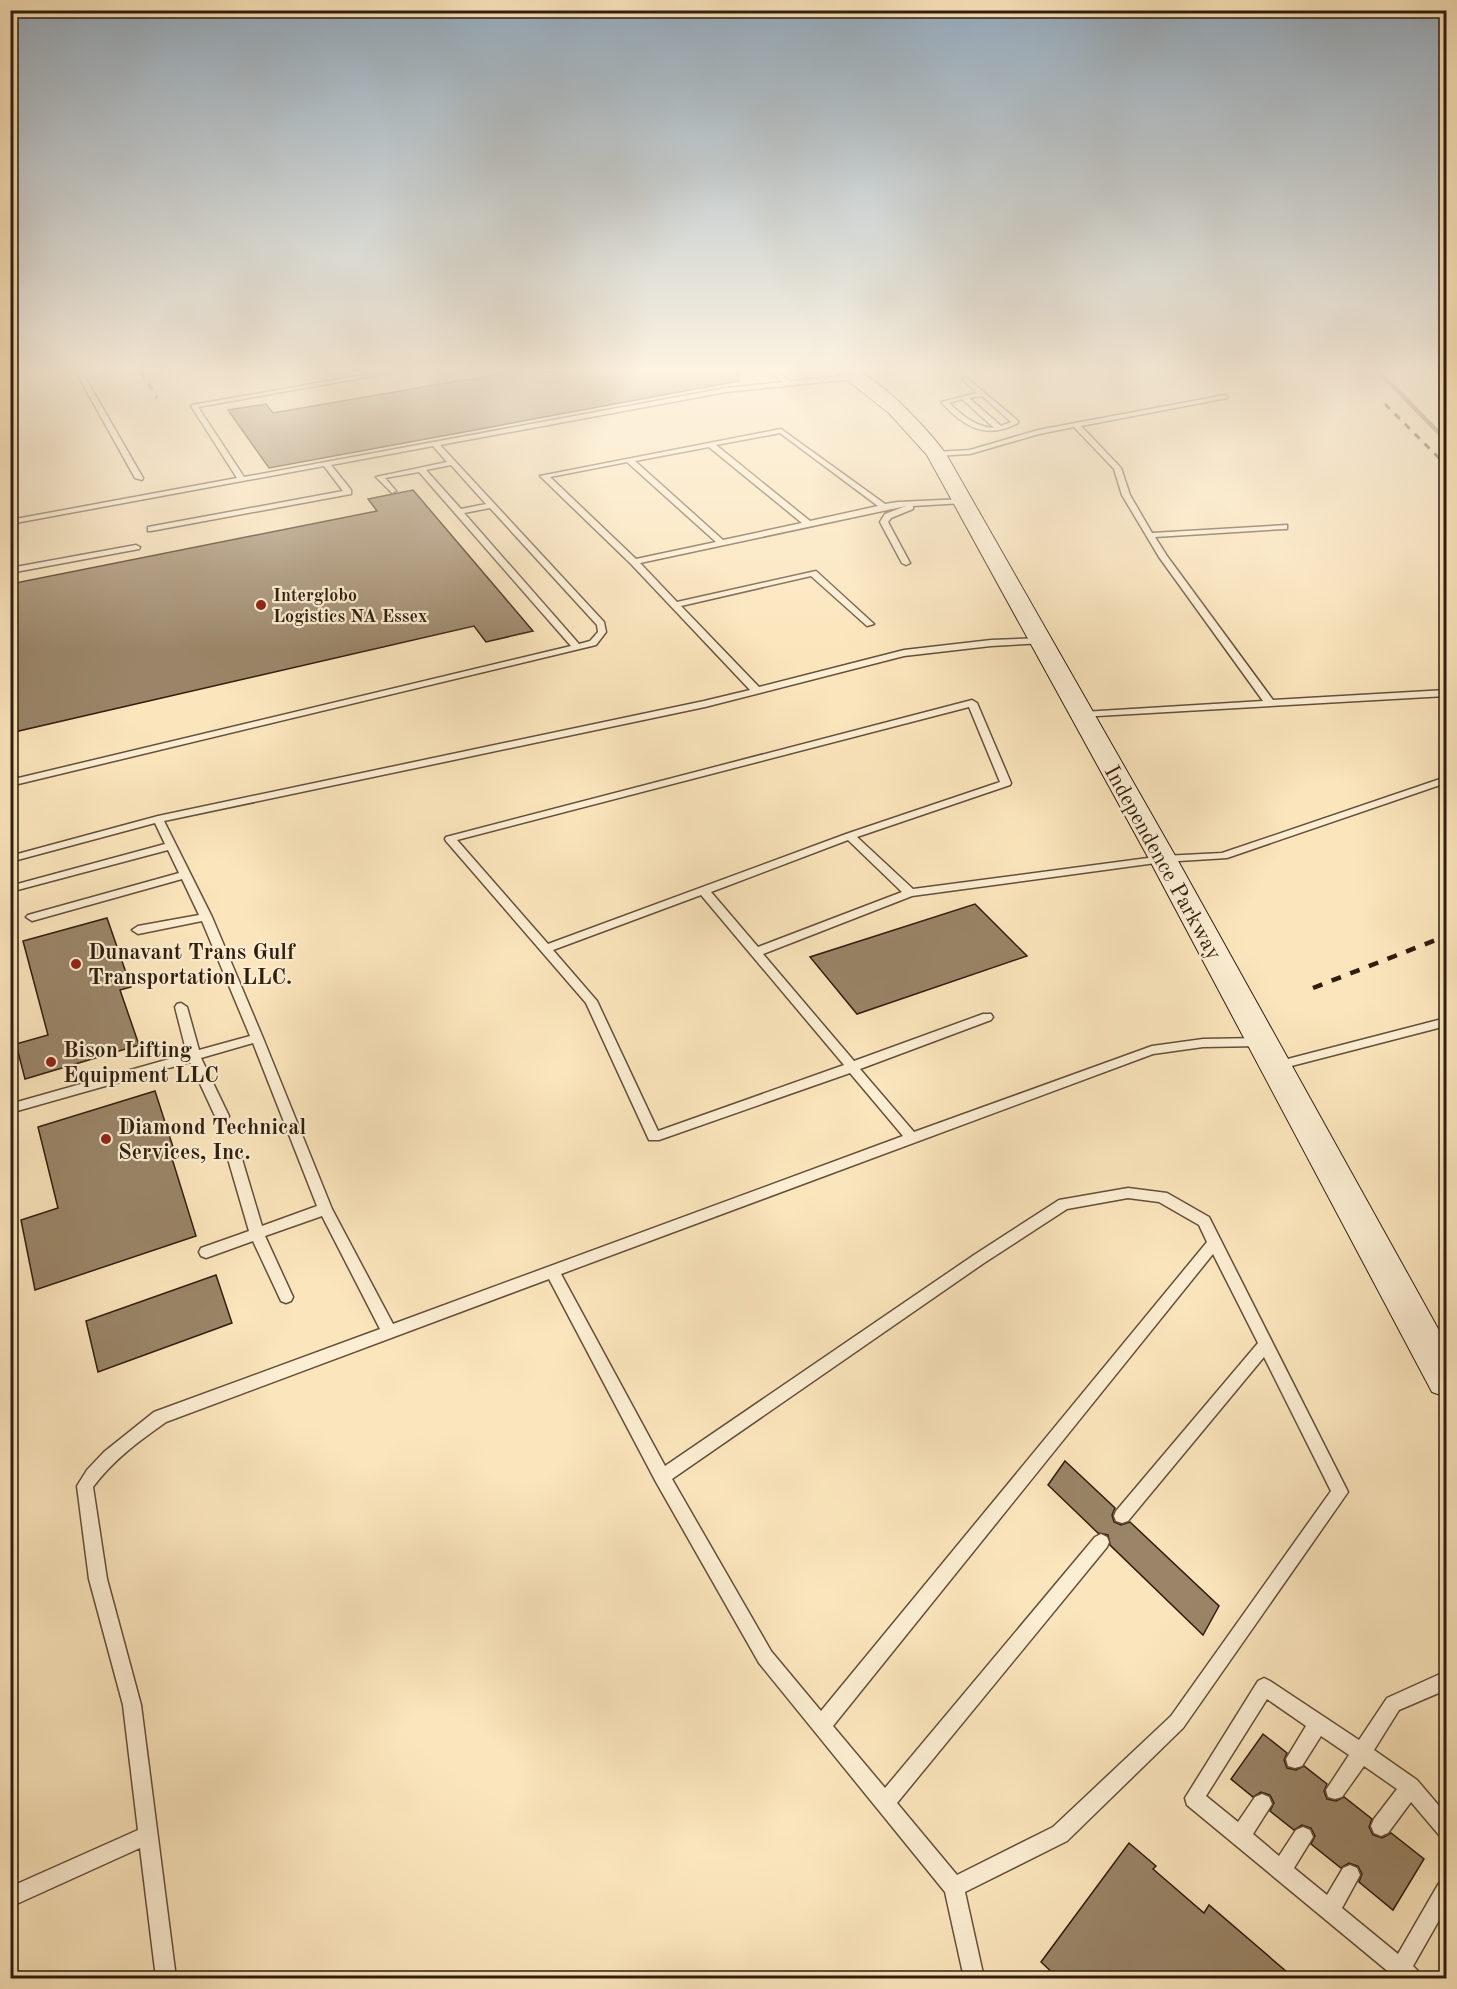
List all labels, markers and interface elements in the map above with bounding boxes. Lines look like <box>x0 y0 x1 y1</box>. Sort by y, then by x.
place label: Interglobo Logistics NA Essex <box>273 587 427 626</box>
marker: Interglobo Logistics NA Essex <box>254 598 268 612</box>
street label: Independence Parkway <box>1100 762 1225 964</box>
place label: Dunavant Trans Gulf Transportation LLC. <box>88 942 296 989</box>
marker: Dunavant Trans Gulf Transportation LLC. <box>69 957 83 971</box>
place label: Bison Lifting Equipment LLC <box>63 1040 219 1087</box>
marker: Bison Lifting Equipment LLC <box>44 1055 58 1069</box>
place label: Diamond Technical Services, Inc. <box>118 1117 306 1164</box>
marker: Diamond Technical Services, Inc. <box>99 1132 113 1146</box>

